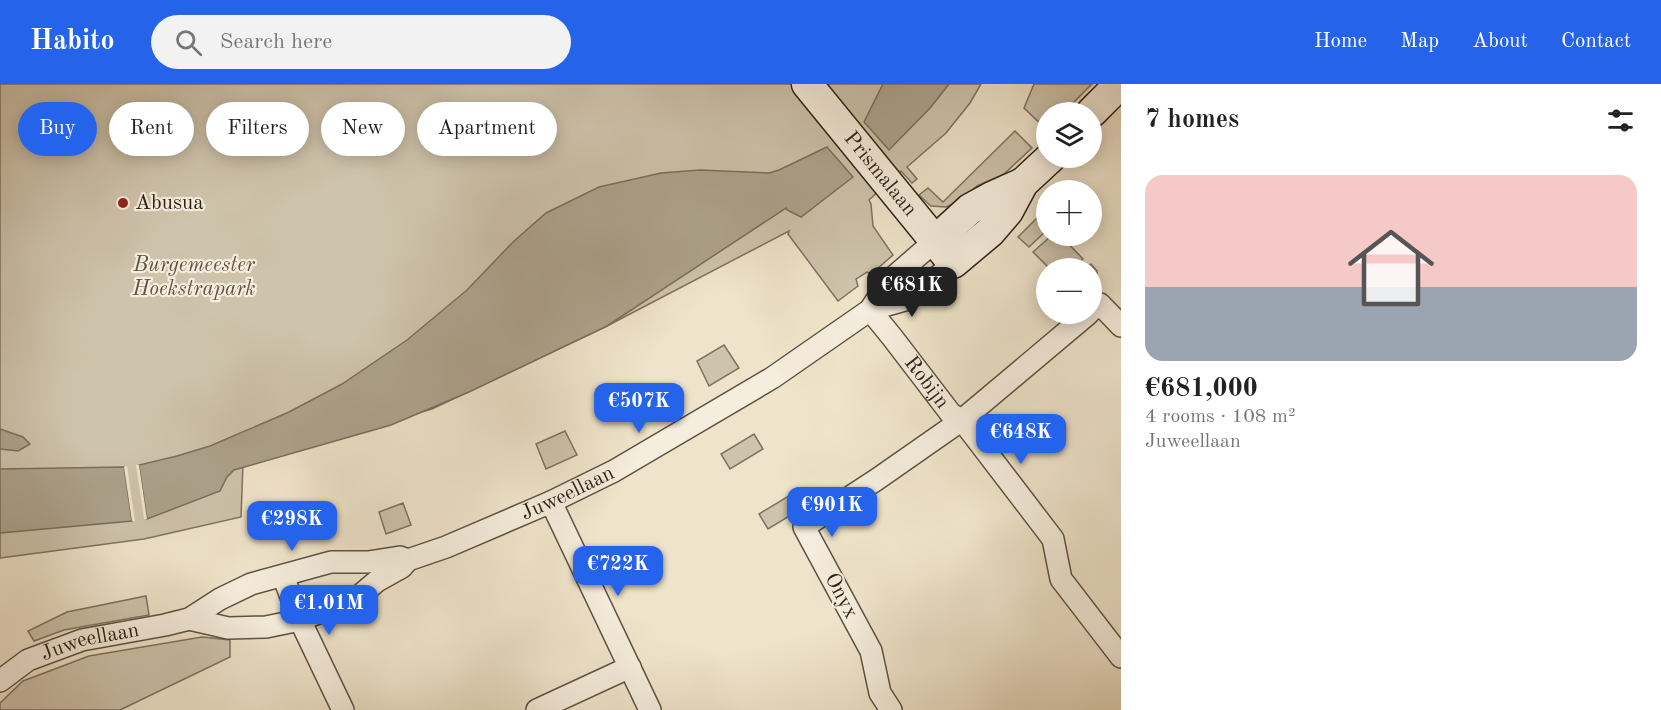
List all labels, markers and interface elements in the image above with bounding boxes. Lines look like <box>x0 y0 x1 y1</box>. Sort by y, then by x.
search box <box>151 15 571 69</box>
icon: search <box>172 26 205 59</box>
text: Habito <box>30 28 115 56</box>
text: Search here <box>220 31 332 53</box>
text: Home <box>1314 31 1367 52</box>
text: Map <box>1400 31 1439 52</box>
text: About <box>1472 31 1528 52</box>
text: Contact <box>1561 31 1631 52</box>
chip: Buy <box>18 102 97 156</box>
chip: Rent <box>109 102 194 156</box>
chip: Filters <box>206 102 309 156</box>
chip: New <box>321 102 405 156</box>
chip: Apartment <box>417 102 557 156</box>
map controls <box>1036 102 1102 324</box>
button: layers <box>1036 102 1102 168</box>
icon: filters <box>1604 104 1637 137</box>
text: 7 homes <box>1145 107 1239 133</box>
street label: Prismalaan <box>840 128 921 220</box>
button: + <box>1036 180 1102 246</box>
place label: Abusua <box>135 193 204 214</box>
marker: Abusua <box>116 196 130 210</box>
icon: home <box>1337 214 1445 322</box>
park label: Burgemeester Hoekstrapark <box>131 255 256 300</box>
button: − <box>1036 258 1102 324</box>
pin: €681K <box>870 267 954 318</box>
text: €681K <box>881 276 943 296</box>
street label: Robijn <box>900 352 953 413</box>
text: €681,000 <box>1145 376 1258 402</box>
pin: €507K <box>597 383 681 434</box>
text: €507K <box>608 392 670 412</box>
text: 4 rooms · 108 m² <box>1145 407 1295 427</box>
pin: €648K <box>979 414 1063 465</box>
text: €648K <box>990 423 1052 443</box>
text: Juweellaan <box>1145 432 1241 452</box>
street label: Juweellaan <box>518 462 618 524</box>
pin: €901K <box>790 487 874 538</box>
text: €901K <box>801 496 863 516</box>
pin: €298K <box>250 501 334 552</box>
text: €298K <box>261 510 323 530</box>
pin: €722K <box>576 546 660 597</box>
text: €722K <box>587 555 649 575</box>
street label: Onyx <box>820 570 862 622</box>
pin: €1.01M <box>280 585 378 636</box>
text: €1.01M <box>294 594 364 614</box>
street label: Juweellaan <box>38 619 141 665</box>

